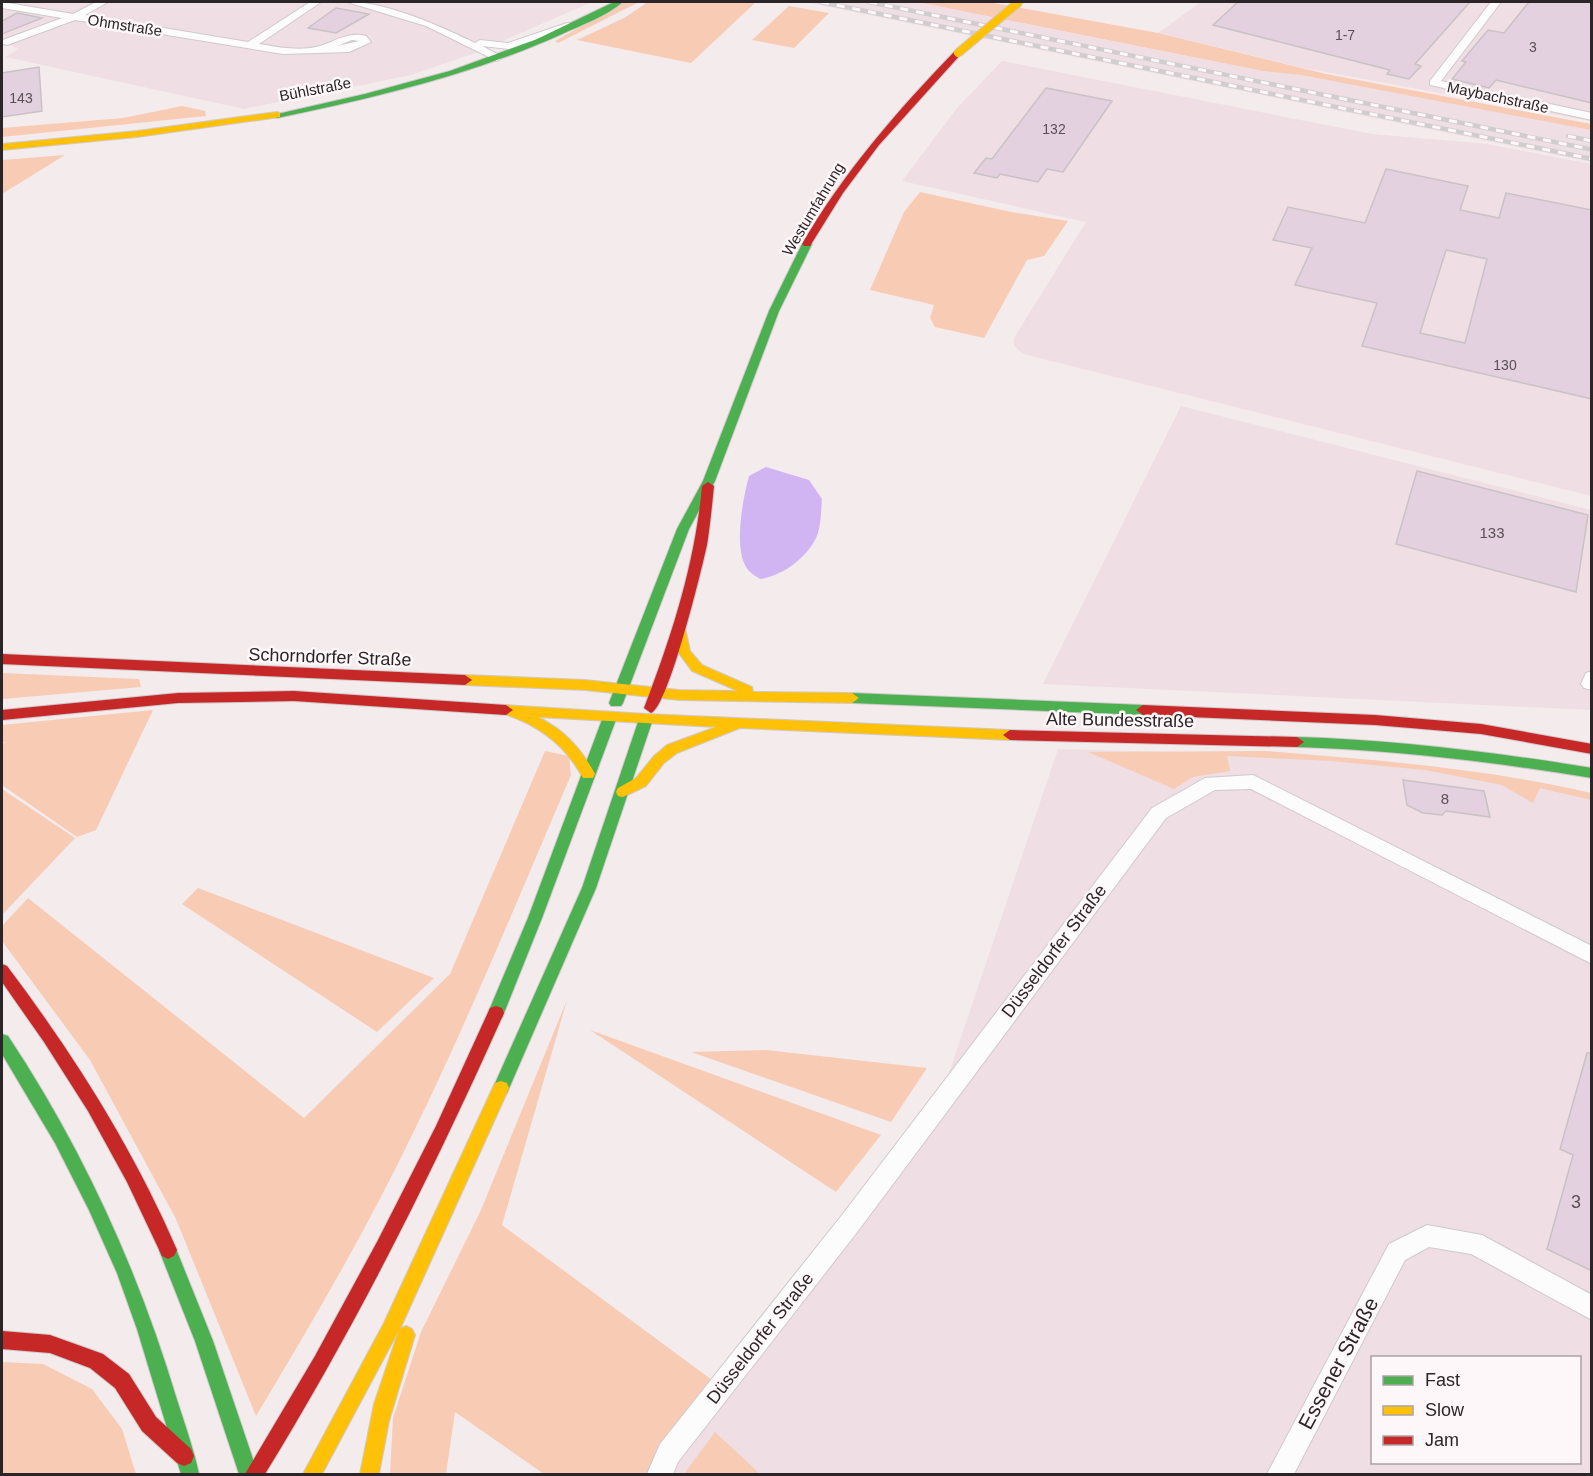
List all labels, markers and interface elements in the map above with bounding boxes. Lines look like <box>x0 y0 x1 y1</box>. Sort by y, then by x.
street label: Ohmstraße <box>87 11 163 39</box>
house number: 1-7 <box>1335 27 1355 43</box>
house number: 3 <box>1529 39 1537 55</box>
street label: Bühlstraße <box>278 74 352 104</box>
street label: Maybachstraße <box>1446 78 1550 116</box>
house number: 143 <box>9 90 33 106</box>
house number: 132 <box>1042 121 1066 137</box>
street label: Westumfahrung <box>779 159 847 259</box>
house number: 130 <box>1493 357 1517 373</box>
house number: 133 <box>1479 524 1505 541</box>
street label: Schorndorfer Straße <box>248 644 412 670</box>
street label: Alte Bundesstraße <box>1046 709 1194 731</box>
house number: 8 <box>1441 790 1449 807</box>
street label: Düsseldorfer Straße <box>998 881 1110 1021</box>
house number: 3 <box>1571 1192 1581 1212</box>
street label: Düsseldorfer Straße <box>703 1268 817 1408</box>
street label: Essener Straße <box>1294 1293 1382 1433</box>
legend <box>1371 1356 1581 1464</box>
text: Fast <box>1425 1370 1460 1390</box>
text: Slow <box>1425 1400 1465 1420</box>
text: Jam <box>1425 1430 1459 1450</box>

